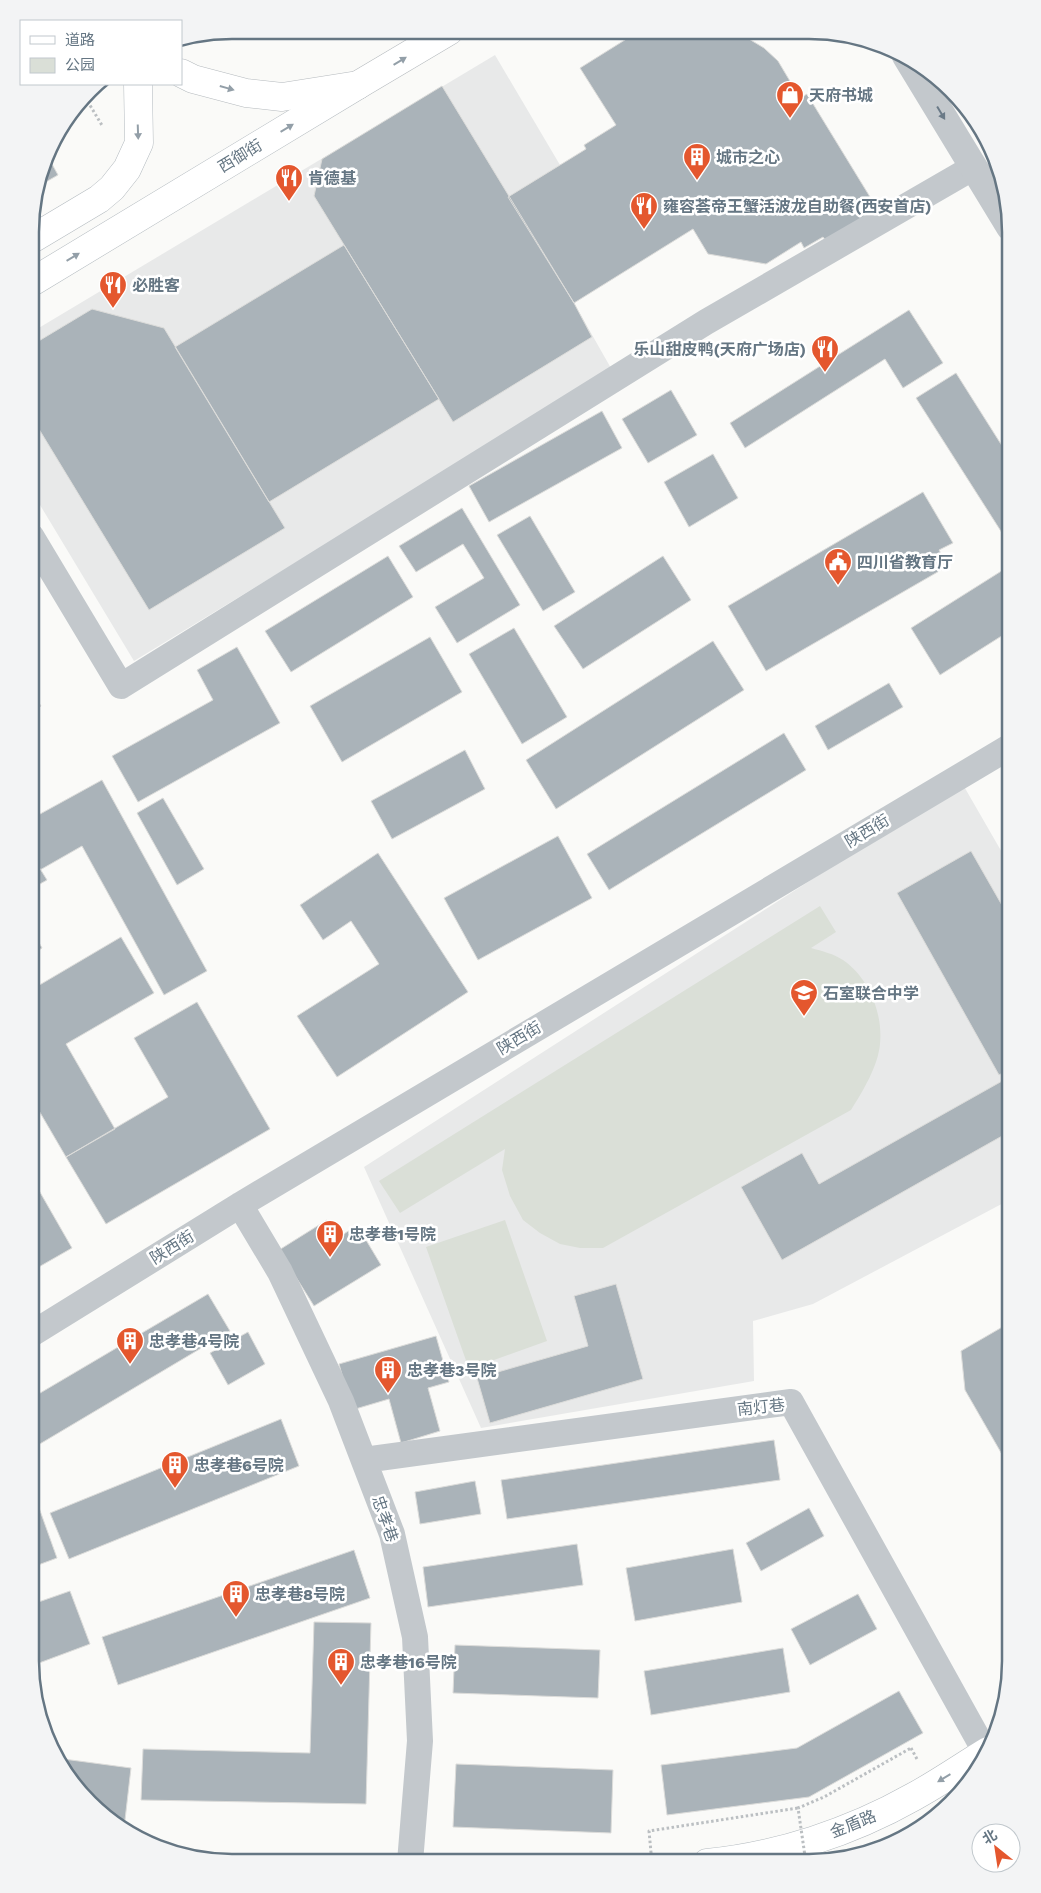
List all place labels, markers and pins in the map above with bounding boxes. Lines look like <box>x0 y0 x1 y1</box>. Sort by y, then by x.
shop icon: 天府书城 <box>775 80 805 119</box>
place label: 天府书城 <box>809 86 873 105</box>
building icon: 城市之心 <box>682 142 712 181</box>
place label: 城市之心 <box>716 148 780 167</box>
restaurant icon: 肯德基 <box>274 163 304 202</box>
place label: 肯德基 <box>308 169 357 188</box>
restaurant icon: 雍容荟帝王蟹活波龙自助餐(西安首店) <box>629 191 659 230</box>
place label: 雍容荟帝王蟹活波龙自助餐(西安首店) <box>663 197 932 216</box>
restaurant icon: 必胜客 <box>98 270 128 309</box>
place label: 必胜客 <box>132 276 180 295</box>
restaurant icon: 乐山甜皮鸭(天府广场店) <box>810 334 840 373</box>
place label: 乐山甜皮鸭(天府广场店) <box>633 340 806 359</box>
public building icon: 四川省教育厅 <box>823 547 853 586</box>
place label: 四川省教育厅 <box>857 553 953 572</box>
school or university icon: 石室联合中学 <box>789 978 819 1017</box>
place label: 石室联合中学 <box>823 984 919 1003</box>
building icon: 忠孝巷1号院 <box>315 1219 345 1258</box>
place label: 忠孝巷1号院 <box>349 1225 436 1244</box>
building icon: 忠孝巷4号院 <box>115 1326 145 1365</box>
place label: 忠孝巷4号院 <box>149 1332 239 1351</box>
building icon: 忠孝巷3号院 <box>373 1355 403 1394</box>
place label: 忠孝巷3号院 <box>407 1361 497 1380</box>
building icon: 忠孝巷6号院 <box>160 1450 190 1489</box>
place label: 忠孝巷6号院 <box>194 1456 284 1475</box>
building icon: 忠孝巷8号院 <box>221 1579 251 1618</box>
place label: 忠孝巷8号院 <box>255 1585 345 1604</box>
building icon: 忠孝巷16号院 <box>326 1647 356 1686</box>
place label: 忠孝巷16号院 <box>360 1653 457 1672</box>

